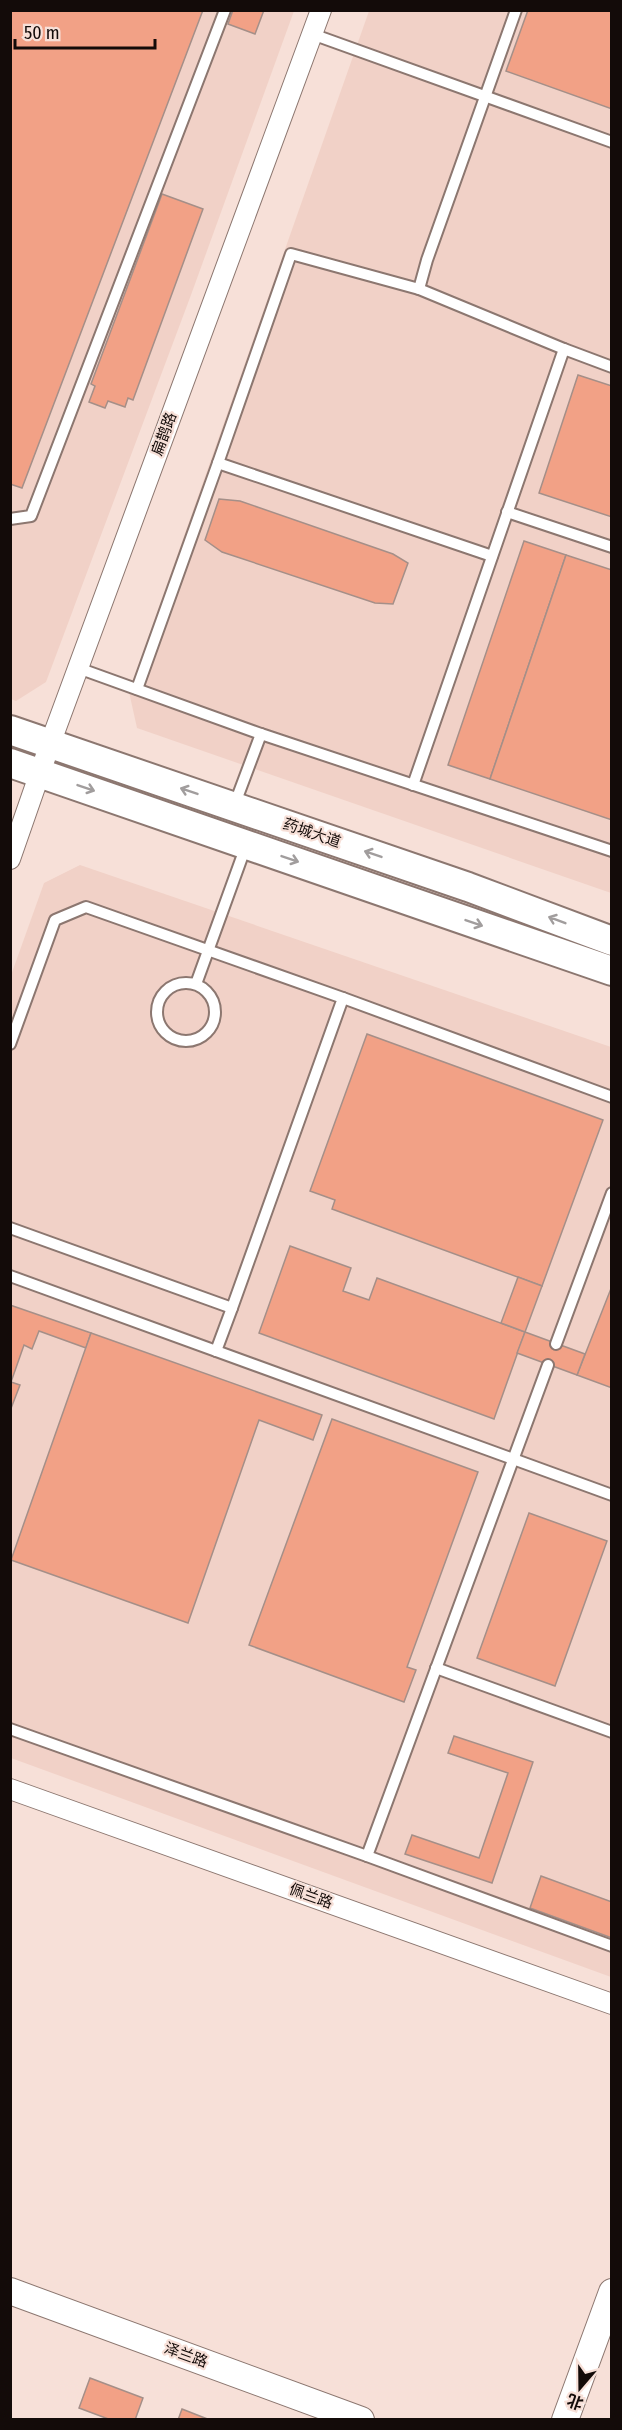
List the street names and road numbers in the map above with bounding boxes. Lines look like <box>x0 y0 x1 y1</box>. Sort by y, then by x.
street label: 扁鹊路 <box>148 410 180 458</box>
street label: 药城大道 <box>281 815 343 851</box>
street label: 佩兰路 <box>287 1880 335 1912</box>
street label: 泽兰路 <box>162 2339 210 2371</box>

